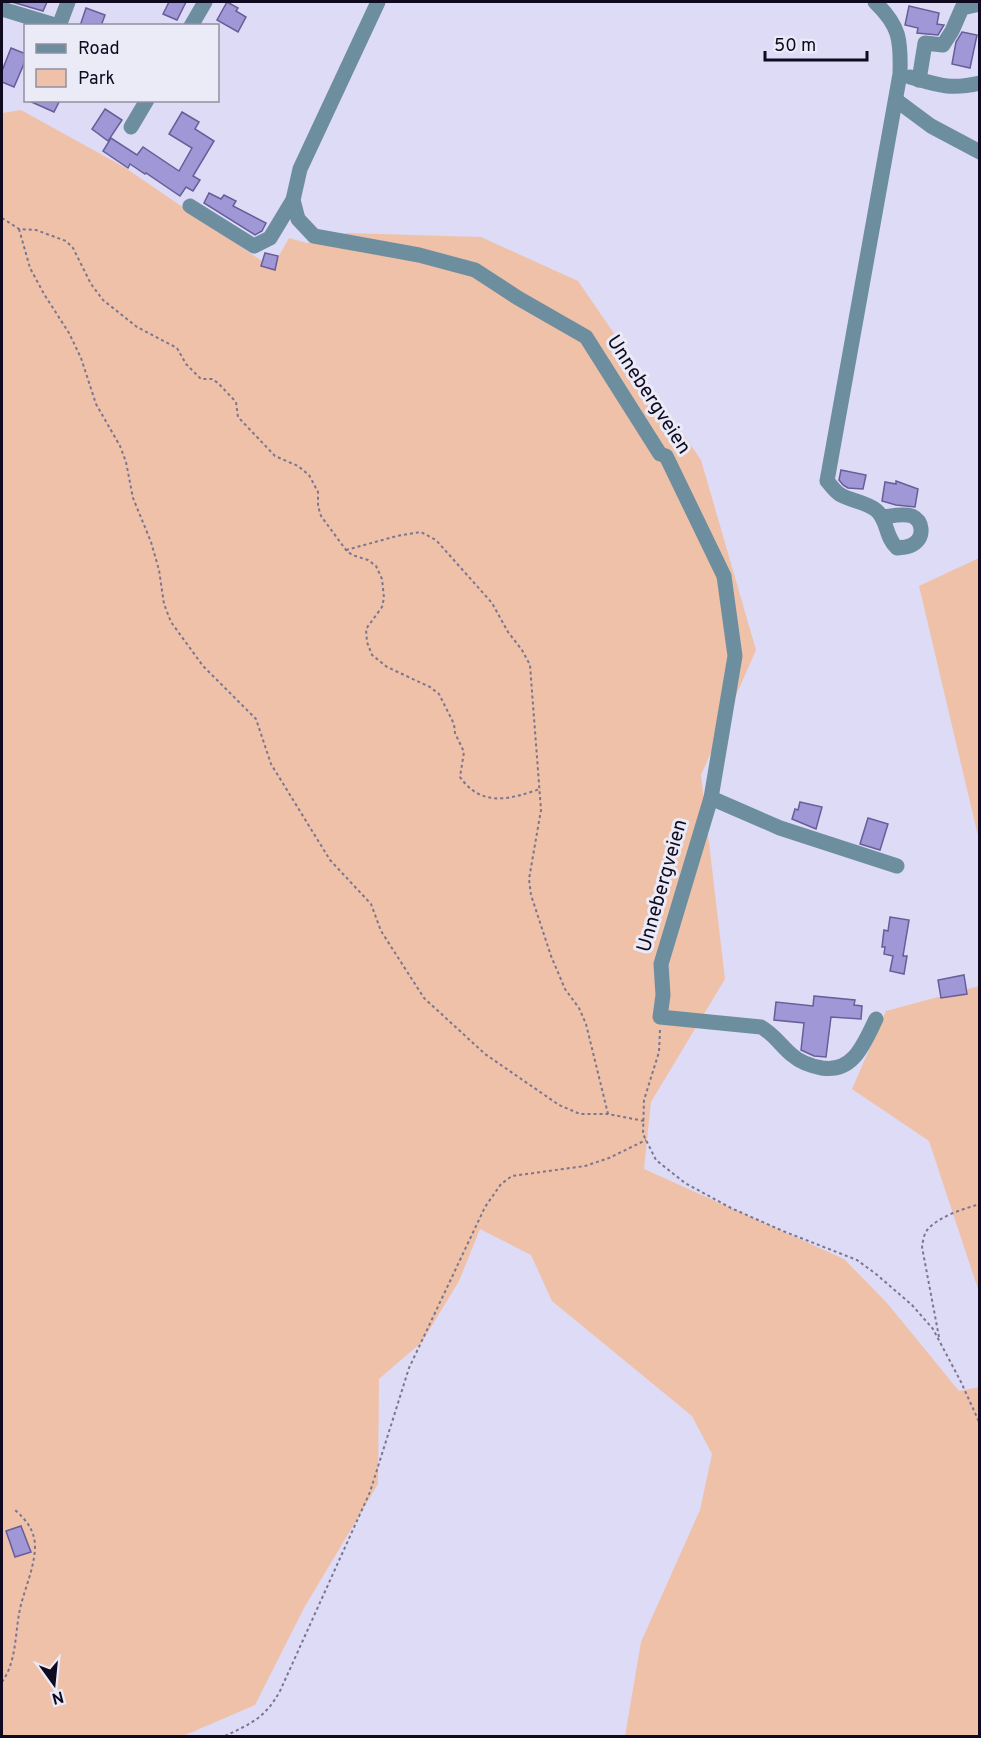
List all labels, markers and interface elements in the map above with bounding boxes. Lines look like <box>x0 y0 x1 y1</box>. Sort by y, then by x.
legend <box>24 24 219 102</box>
scale bar <box>765 24 867 62</box>
text: 50 m <box>774 35 816 58</box>
text: Road <box>78 38 120 61</box>
text: Park <box>78 68 115 91</box>
street label: Unnebergveien <box>600 330 696 460</box>
street label: Unnebergveien <box>632 817 694 955</box>
north arrow <box>24 1654 84 1714</box>
text: N <box>49 1685 66 1708</box>

